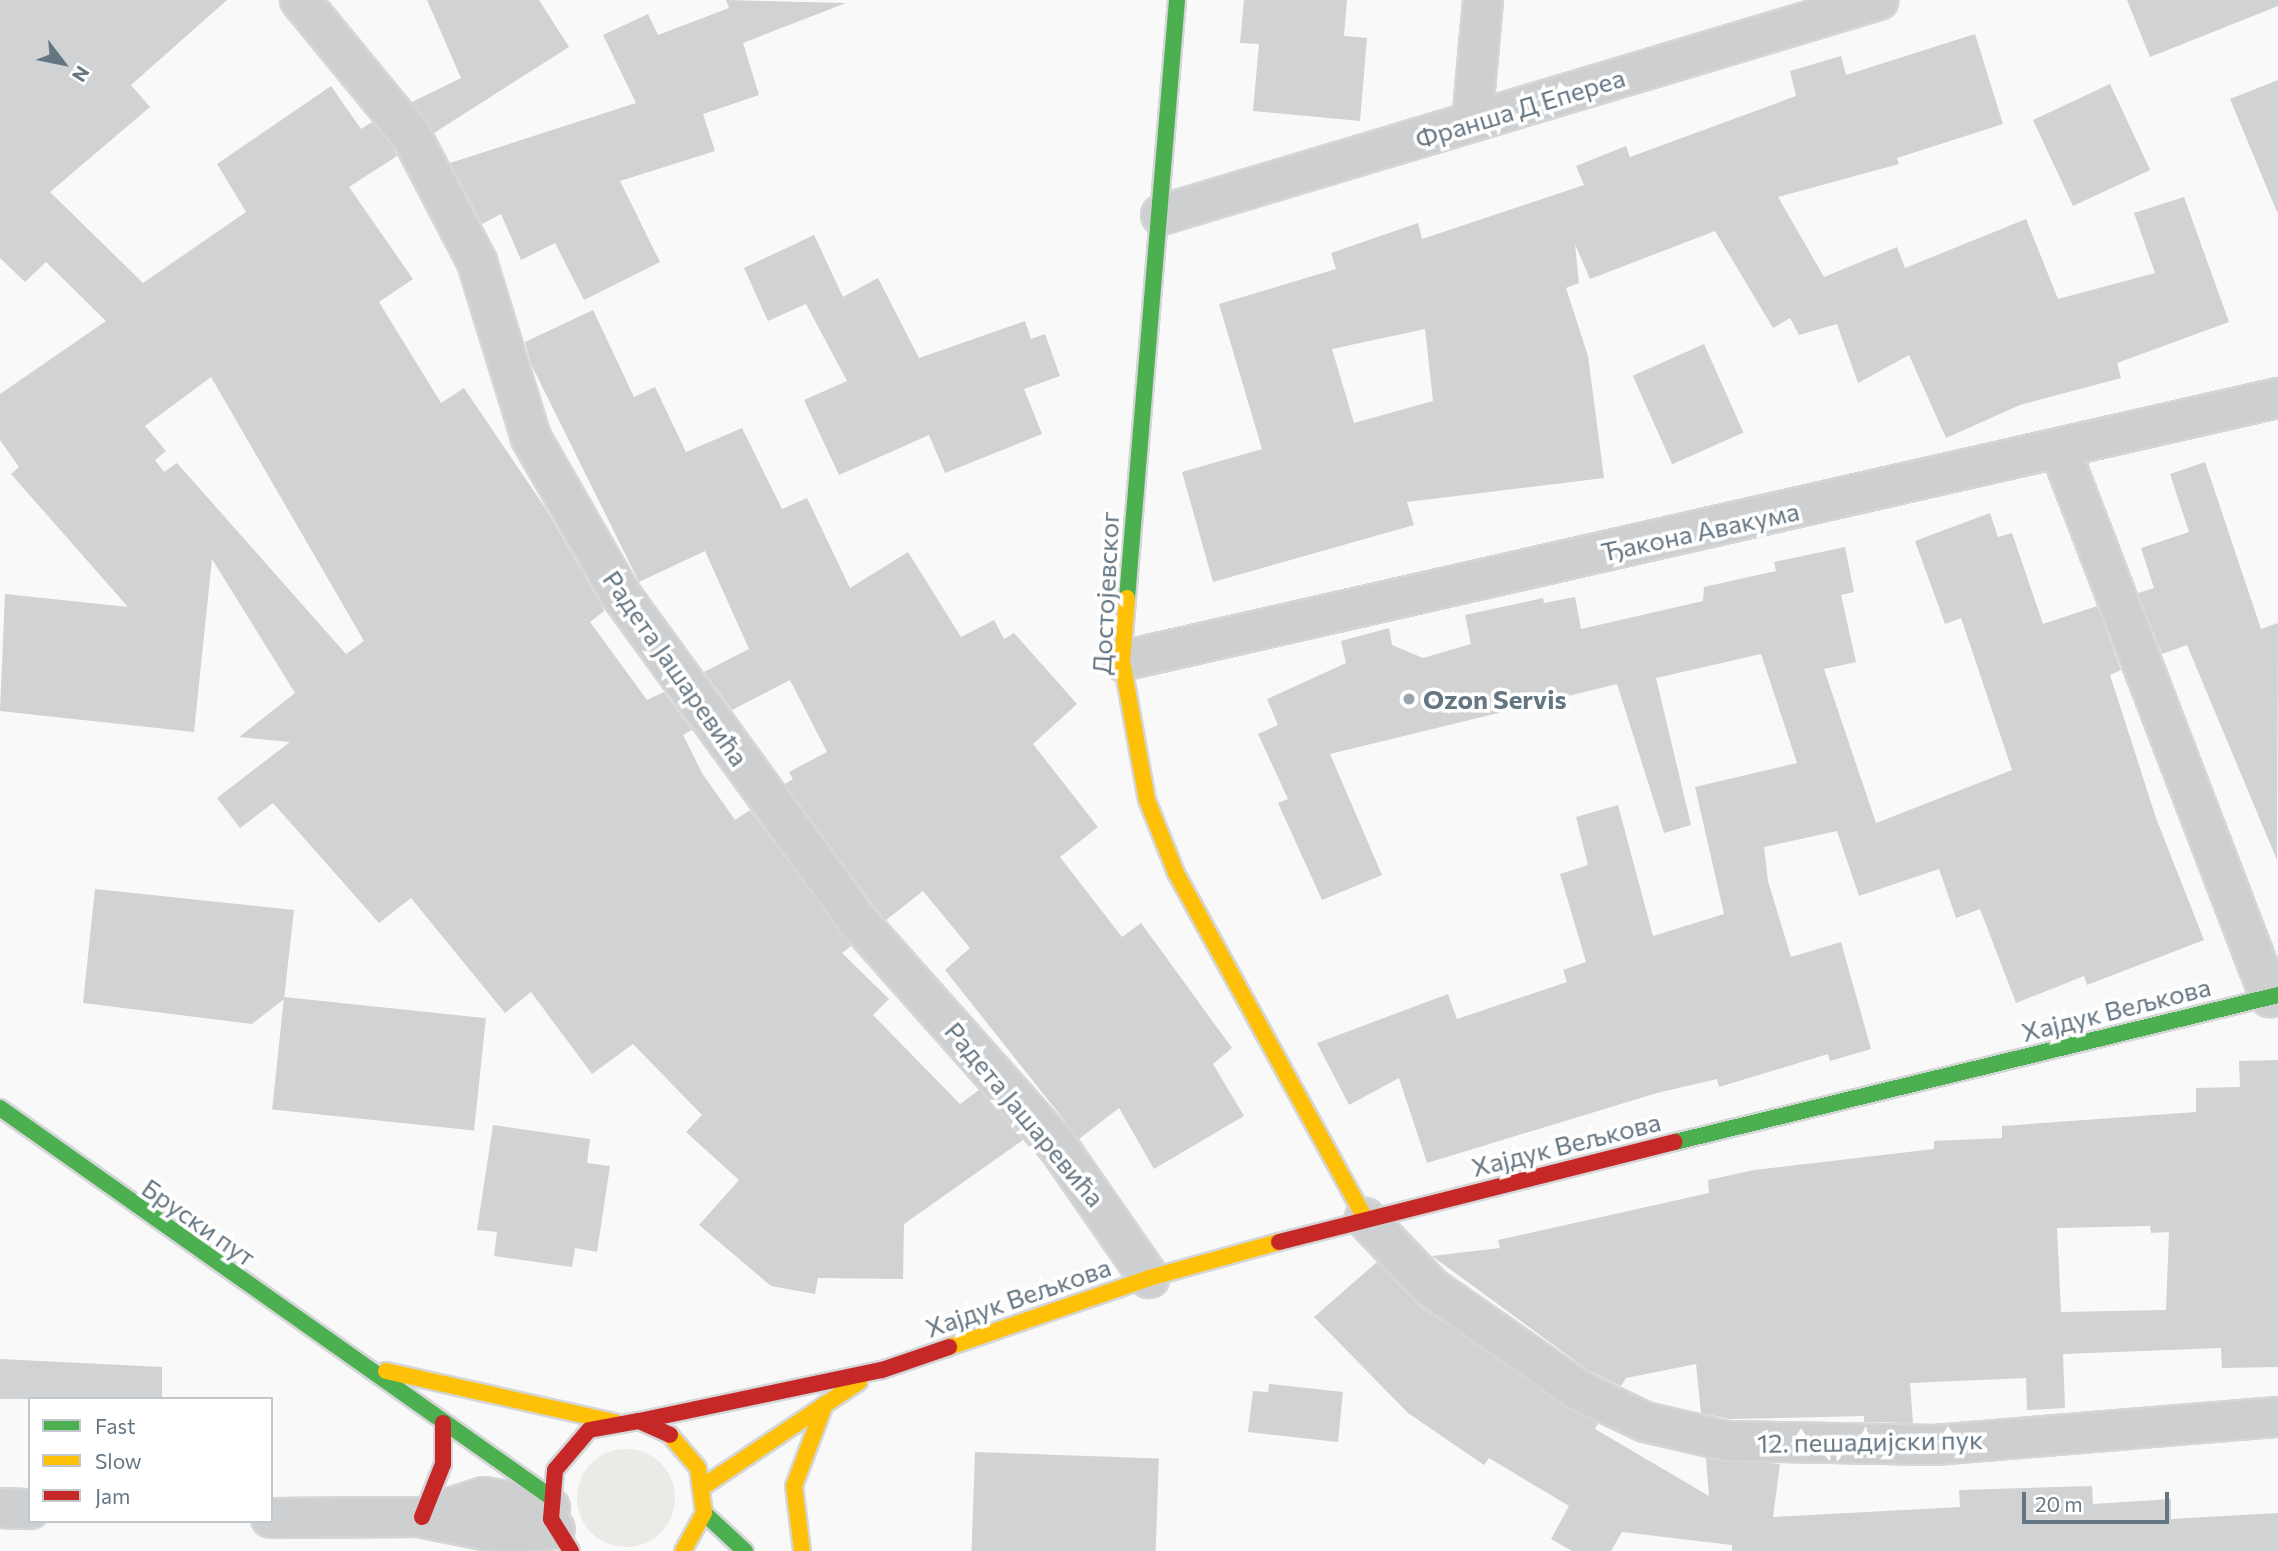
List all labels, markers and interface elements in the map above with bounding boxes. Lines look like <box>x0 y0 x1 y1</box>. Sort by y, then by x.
north arrow <box>28 28 98 98</box>
street label: Франша Д Епереа <box>1411 61 1629 155</box>
text: N <box>68 62 95 87</box>
street label: Ђакона Авакума <box>1598 495 1802 567</box>
street label: Достојевског <box>1085 510 1125 676</box>
street label: Радета Јашаревића <box>597 564 755 772</box>
place label: Ozon Servis <box>1423 683 1567 715</box>
marker: Ozon Servis <box>1401 691 1417 707</box>
street label: Хајдук Вељкова <box>2018 970 2214 1048</box>
street label: Радета Јашаревића <box>939 1015 1111 1213</box>
street label: Хајдук Вељкова <box>1468 1105 1664 1183</box>
street label: Бруски пут <box>136 1172 262 1272</box>
street label: Хајдук Вељкова <box>921 1251 1115 1343</box>
legend <box>28 1397 273 1523</box>
text: Fast <box>95 1413 136 1438</box>
street label: 12. пешадијски пук <box>1757 1423 1983 1459</box>
text: Slow <box>95 1448 142 1473</box>
scale bar <box>2026 1478 2173 1522</box>
text: Jam <box>95 1483 130 1508</box>
text: 20 m <box>2035 1491 2083 1516</box>

